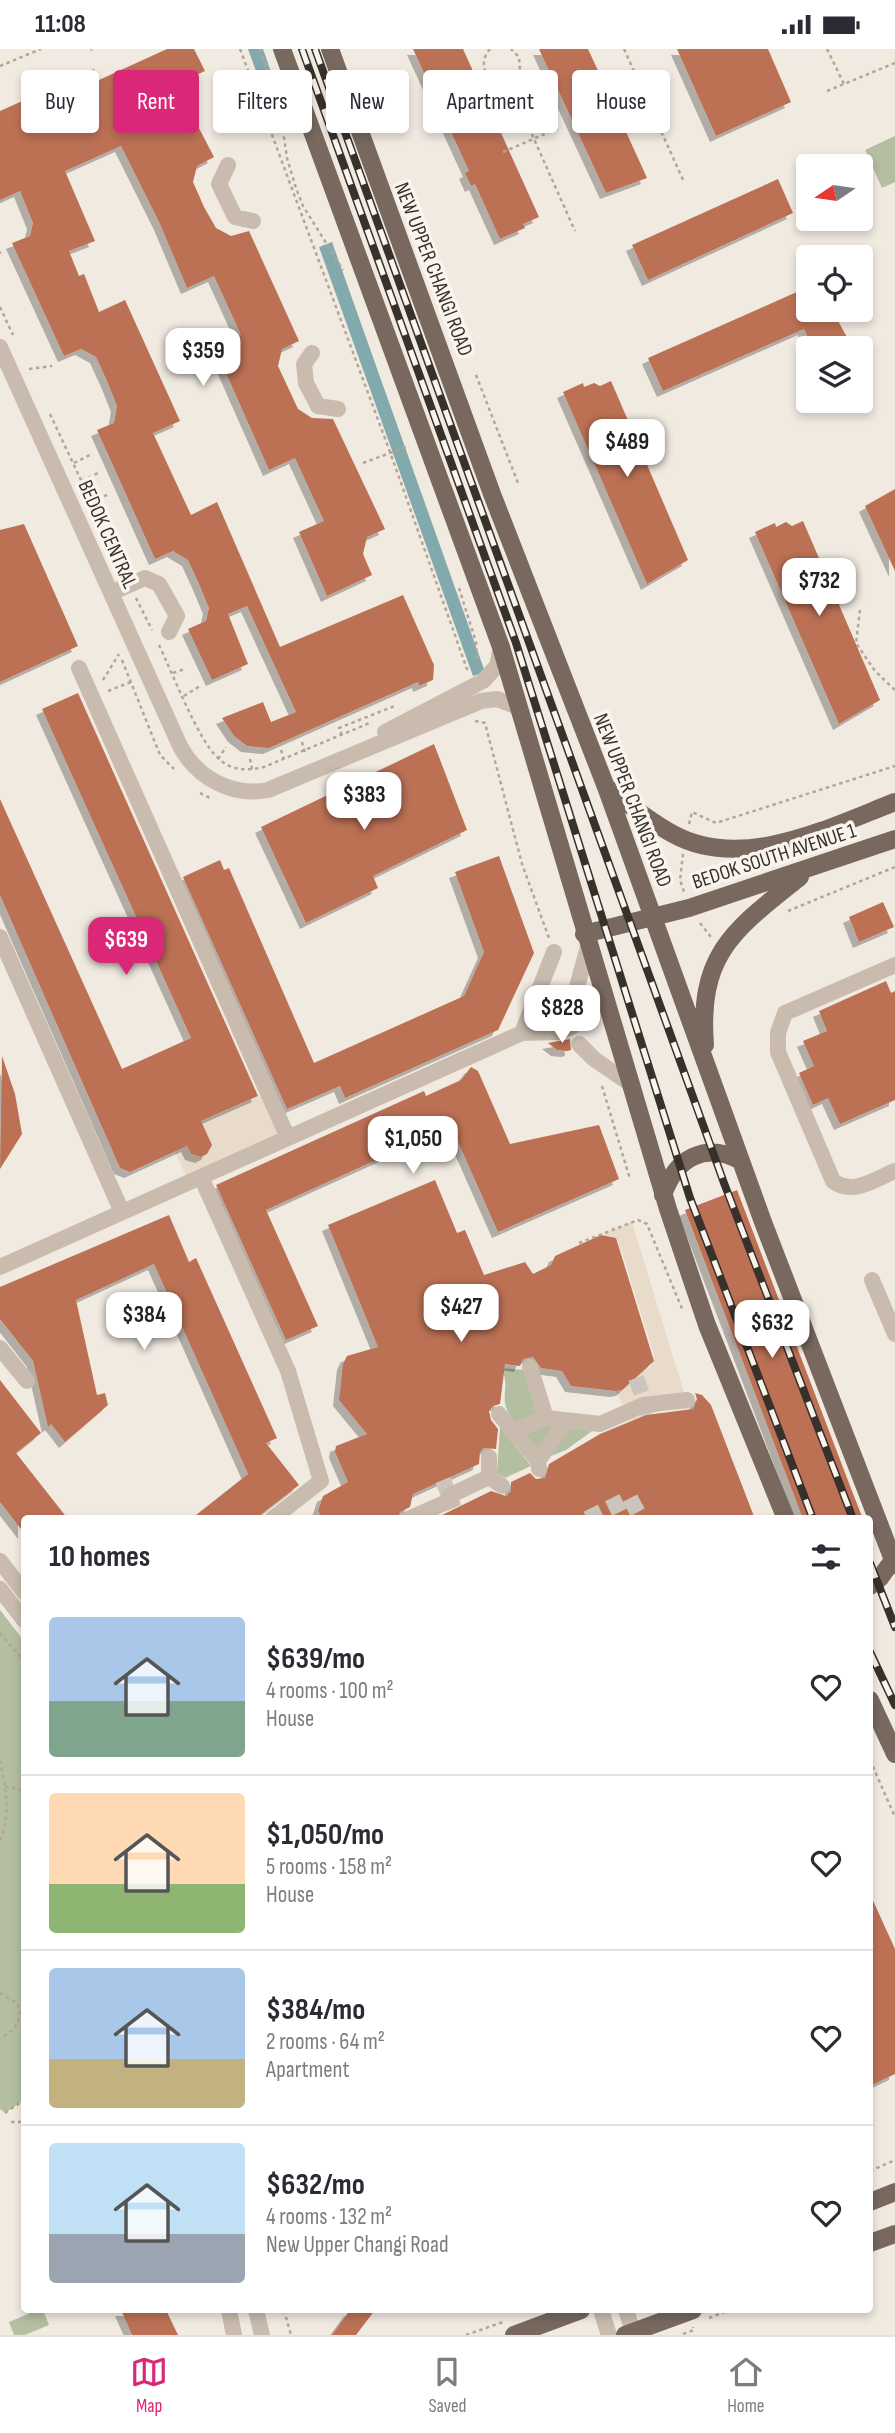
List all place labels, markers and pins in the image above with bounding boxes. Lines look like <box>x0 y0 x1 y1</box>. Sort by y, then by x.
pin: $359 <box>162 329 244 388</box>
pin: $489 <box>586 419 668 479</box>
pin: $732 <box>778 559 860 618</box>
pin: $383 <box>323 773 405 832</box>
pin: $639 <box>85 918 167 977</box>
pin: $828 <box>521 985 603 1045</box>
pin: $1,050 <box>356 1117 470 1176</box>
pin: $427 <box>420 1285 502 1344</box>
pin: $384 <box>103 1293 185 1352</box>
pin: $632 <box>731 1301 813 1360</box>

